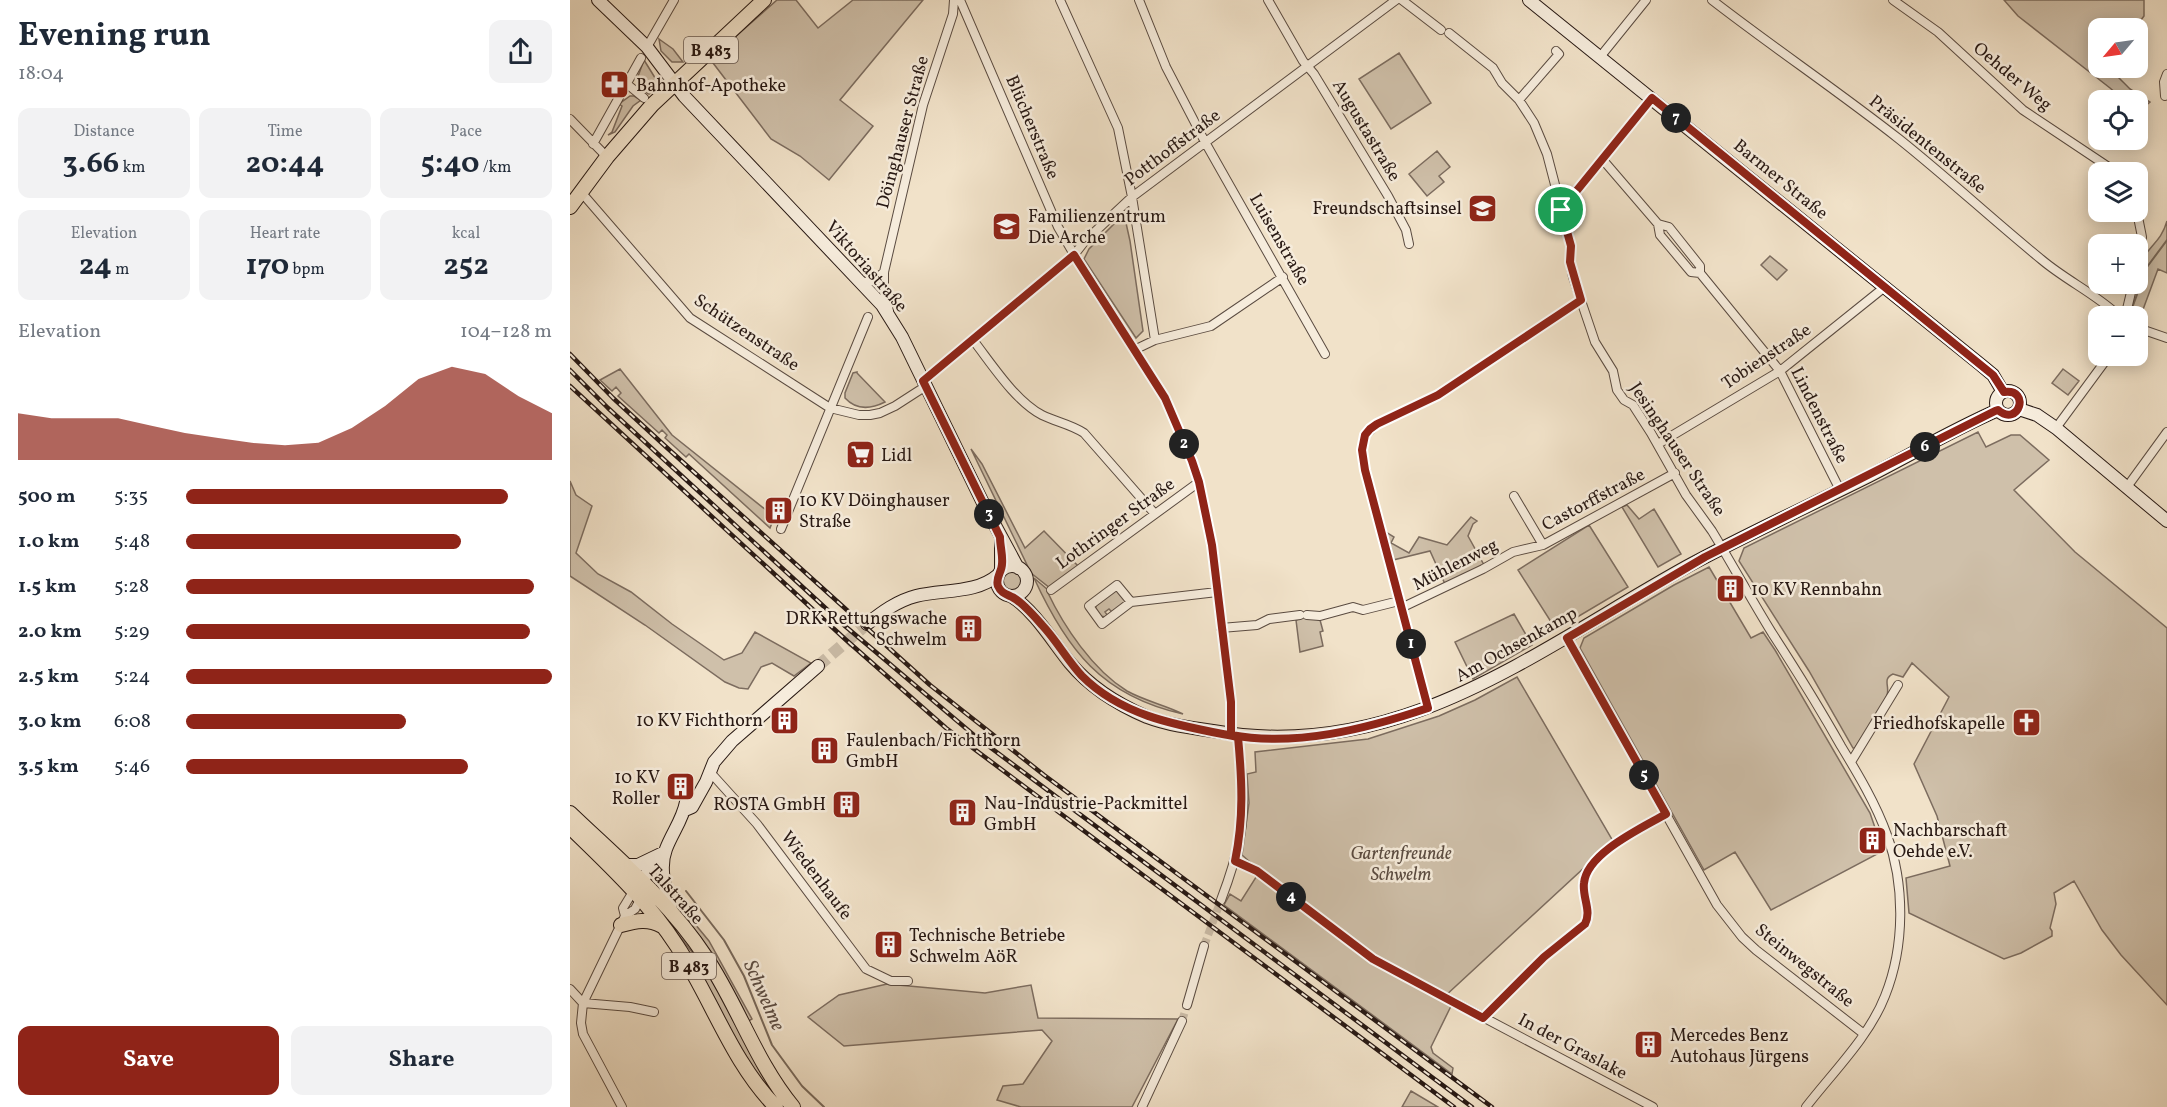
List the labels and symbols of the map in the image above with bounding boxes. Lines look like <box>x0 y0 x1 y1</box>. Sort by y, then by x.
north arrow <box>2088 18 2148 78</box>
road number: B 483 <box>684 37 738 63</box>
street label: Oehder Weg <box>1967 37 2057 118</box>
street label: Döinghauser Straße <box>871 53 936 212</box>
pharmacy icon: Bahnhof-Apotheke <box>599 69 631 101</box>
street label: Blücherstraße <box>998 72 1065 184</box>
place label: Bahnhof-Apotheke <box>636 74 786 99</box>
street label: Augustastraße <box>1325 75 1406 186</box>
street label: Präsidentenstraße <box>1863 90 1991 200</box>
pin: 7 <box>1661 103 1691 133</box>
street label: Potthoffstraße <box>1120 104 1226 193</box>
street label: Barmer Straße <box>1727 134 1833 226</box>
pin <box>1535 184 1586 235</box>
street label: Luisenstraße <box>1242 189 1315 290</box>
school or university icon: Freundschaftsinsel <box>1467 192 1499 224</box>
place label: Freundschaftsinsel <box>1312 197 1462 222</box>
place label: Familienzentrum Die Arche <box>1028 205 1166 251</box>
school or university icon: Familienzentrum Die Arche <box>991 210 1023 242</box>
street label: Viktoriastraße <box>819 216 913 318</box>
street label: Schützenstraße <box>688 289 804 378</box>
street label: Tobienstraße <box>1717 318 1817 396</box>
street label: Lindenstraße <box>1784 363 1854 468</box>
street label: Jesinghauser Straße <box>1623 378 1731 522</box>
pin: 2 <box>1169 429 1199 459</box>
pin: 6 <box>1910 432 1940 462</box>
supermarket icon: Lidl <box>844 439 876 471</box>
place label: Lidl <box>881 444 912 469</box>
street label: Castorffstraße <box>1538 463 1650 538</box>
street label: Lothringer Straße <box>1051 473 1180 576</box>
place label: 10 KV Döinghauser Straße <box>799 489 950 535</box>
building icon: 10 KV Döinghauser Straße <box>762 494 794 526</box>
pin: 3 <box>974 499 1004 529</box>
street label: Mühlenweg <box>1409 533 1503 598</box>
building icon: 10 KV Rennbahn <box>1714 573 1746 605</box>
place label: 10 KV Rennbahn <box>1751 578 1882 603</box>
street label: Am Ochsenkamp <box>1451 601 1582 689</box>
place label: DRK Rettungswache Schwelm <box>786 607 947 653</box>
building icon: DRK Rettungswache Schwelm <box>952 612 984 644</box>
pin: 1 <box>1396 629 1426 659</box>
building icon: 10 KV Fichthorn <box>768 704 800 736</box>
church icon: Friedhofskapelle <box>2010 707 2042 739</box>
place label: 10 KV Fichthorn <box>636 709 763 734</box>
place label: Friedhofskapelle <box>1873 712 2005 737</box>
place label: Faulenbach/Fichthorn GmbH <box>846 729 1021 775</box>
building icon: Faulenbach/Fichthorn GmbH <box>809 734 841 766</box>
pin: 5 <box>1629 760 1659 790</box>
place label: 10 KV Roller <box>612 766 660 812</box>
building icon: 10 KV Roller <box>665 771 697 803</box>
building icon: ROSTA GmbH <box>831 788 863 820</box>
place label: Nau-Industrie-Packmittel GmbH <box>984 792 1188 838</box>
place label: ROSTA GmbH <box>713 793 826 818</box>
building icon: Nau-Industrie-Packmittel GmbH <box>947 797 979 829</box>
place label: Nachbarschaft Oehde e.V. <box>1893 819 2007 865</box>
building icon: Nachbarschaft Oehde e.V. <box>1856 824 1888 856</box>
street label: Wiedenhaufe <box>774 826 858 926</box>
park label: Gartenfreunde Schwelm <box>1350 842 1452 888</box>
street label: Talstraße <box>641 859 709 931</box>
pin: 4 <box>1276 882 1306 912</box>
street label: Steinwegstraße <box>1749 918 1859 1014</box>
place label: Technische Betriebe Schwelm AöR <box>909 924 1065 970</box>
building icon: Technische Betriebe Schwelm AöR <box>872 929 904 961</box>
road number: B 483 <box>662 953 716 979</box>
water label: Schwelme <box>735 956 791 1036</box>
street label: In der Graslake <box>1513 1008 1631 1087</box>
place label: Mercedes Benz Autohaus Jürgens <box>1670 1024 1809 1070</box>
building icon: Mercedes Benz Autohaus Jürgens <box>1633 1029 1665 1061</box>

